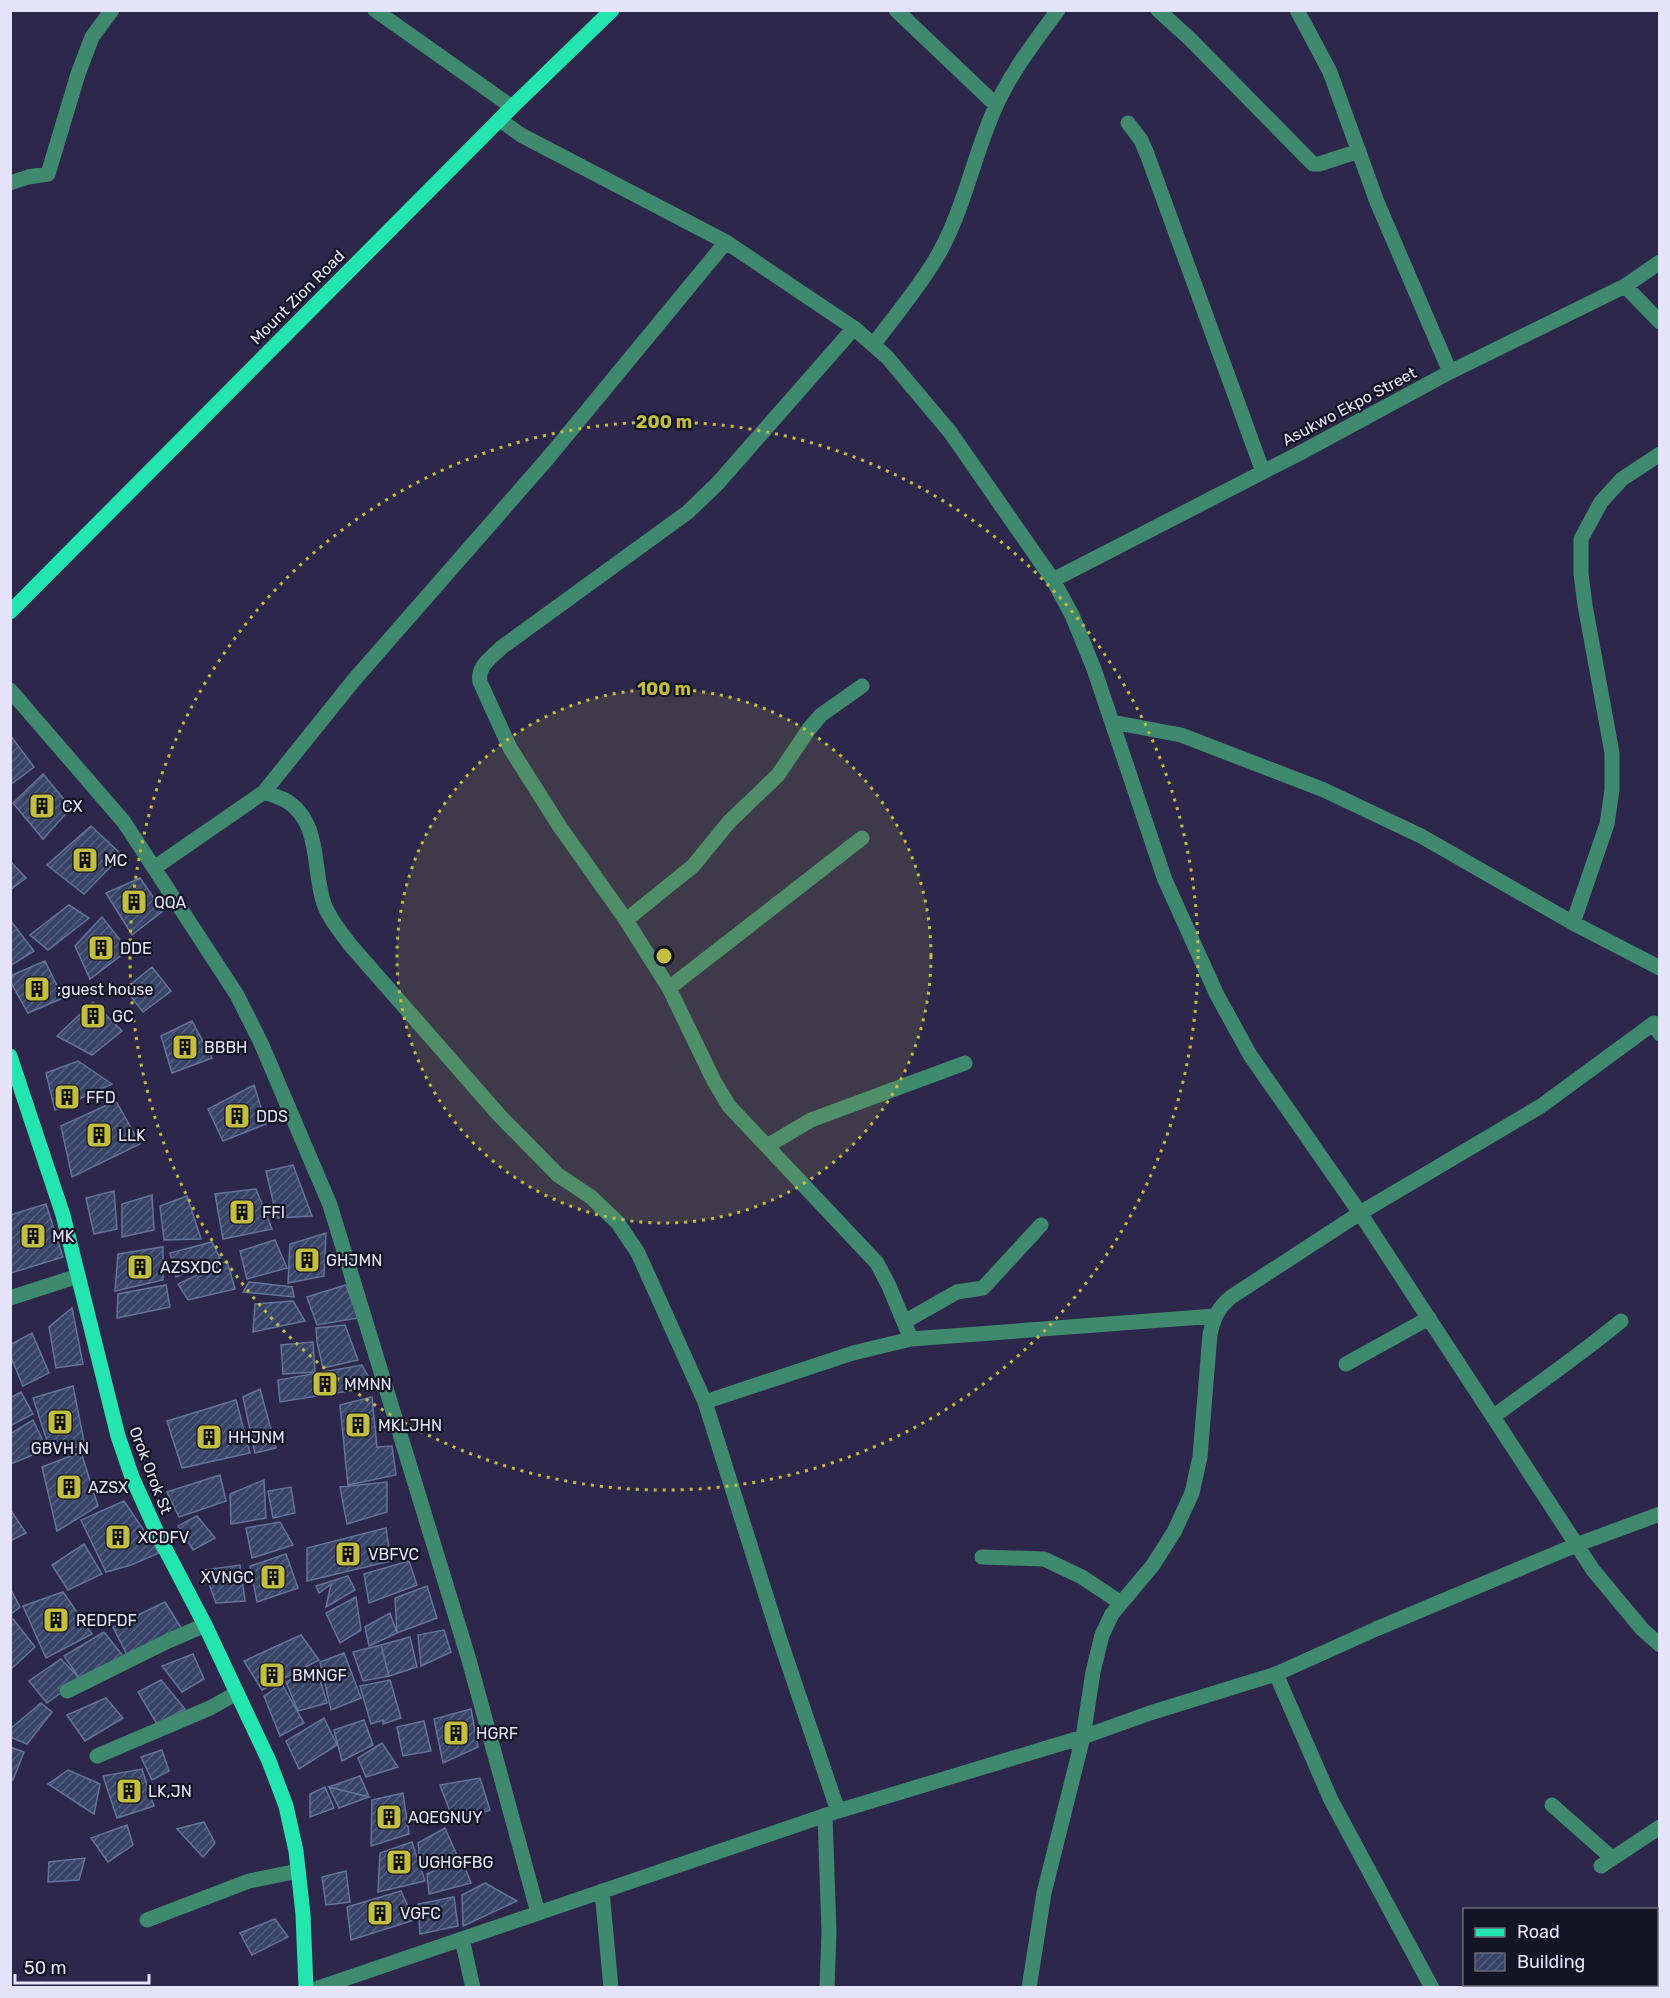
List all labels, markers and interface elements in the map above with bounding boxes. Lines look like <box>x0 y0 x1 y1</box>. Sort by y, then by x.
street label: Mount Zion Road <box>246 246 348 348</box>
street label: Asukwo Ekpo Street <box>1279 363 1420 450</box>
text: 200 m <box>636 411 692 433</box>
text: 100 m <box>637 678 691 700</box>
building icon: CX <box>27 791 57 821</box>
place label: CX <box>62 797 83 816</box>
building icon: MC <box>70 845 100 875</box>
place label: MC <box>104 851 127 870</box>
building icon: QQA <box>119 887 149 917</box>
place label: QQA <box>154 893 186 912</box>
building icon: DDE <box>86 933 116 963</box>
place label: DDE <box>120 939 152 958</box>
centre of rings <box>654 946 674 966</box>
building icon: ;guest house <box>22 974 52 1004</box>
place label: ;guest house <box>57 980 154 999</box>
building icon: GC <box>78 1001 108 1031</box>
place label: GC <box>112 1007 134 1026</box>
building icon: BBBH <box>170 1032 200 1062</box>
place label: BBBH <box>204 1038 248 1057</box>
building icon: FFD <box>52 1082 82 1112</box>
place label: FFD <box>86 1088 116 1107</box>
building icon: DDS <box>222 1101 252 1131</box>
place label: DDS <box>256 1107 288 1126</box>
building icon: LLK <box>84 1120 114 1150</box>
place label: LLK <box>118 1126 146 1145</box>
building icon: FFI <box>227 1197 257 1227</box>
place label: FFI <box>262 1203 285 1222</box>
building icon: MK <box>18 1221 48 1251</box>
place label: MK <box>52 1227 75 1246</box>
building icon: GHJMN <box>292 1245 322 1275</box>
place label: GHJMN <box>326 1251 382 1270</box>
building icon: AZSXDC <box>125 1252 155 1282</box>
place label: AZSXDC <box>160 1258 222 1277</box>
building icon: MMNN <box>310 1369 340 1399</box>
place label: MMNN <box>344 1375 392 1394</box>
building icon: GBVH N <box>45 1407 75 1437</box>
building icon: MKLJHN <box>343 1410 373 1440</box>
place label: MKLJHN <box>378 1416 442 1435</box>
building icon: HHJNM <box>194 1422 224 1452</box>
street label: Orok Orok St <box>125 1424 176 1517</box>
place label: HHJNM <box>228 1428 285 1447</box>
place label: GBVH N <box>31 1439 89 1458</box>
building icon: AZSX <box>54 1472 84 1502</box>
place label: AZSX <box>88 1478 128 1497</box>
building icon: XCDFV <box>103 1522 133 1552</box>
place label: XCDFV <box>138 1528 189 1547</box>
building icon: VBFVC <box>333 1539 363 1569</box>
place label: VBFVC <box>368 1545 419 1564</box>
building icon: XVNGC <box>258 1562 288 1592</box>
place label: XVNGC <box>201 1568 254 1587</box>
building icon: REDFDF <box>41 1605 71 1635</box>
place label: REDFDF <box>76 1611 137 1630</box>
building icon: BMNGF <box>257 1660 287 1690</box>
place label: BMNGF <box>292 1666 347 1685</box>
building icon: HGRF <box>441 1718 471 1748</box>
place label: HGRF <box>476 1724 518 1743</box>
building icon: LK,JN <box>114 1776 144 1806</box>
place label: LK,JN <box>148 1782 192 1801</box>
building icon: AQEGNUY <box>374 1802 404 1832</box>
place label: AQEGNUY <box>408 1808 483 1827</box>
building icon: UGHGFBG <box>384 1847 414 1877</box>
place label: UGHGFBG <box>418 1853 493 1872</box>
building icon: VGFC <box>365 1898 395 1928</box>
place label: VGFC <box>400 1904 441 1923</box>
legend <box>1463 1908 1658 1986</box>
text: Road <box>1517 1921 1560 1943</box>
scale bar <box>15 1947 148 1985</box>
text: Building <box>1517 1951 1585 1973</box>
text: 50 m <box>24 1957 67 1979</box>

